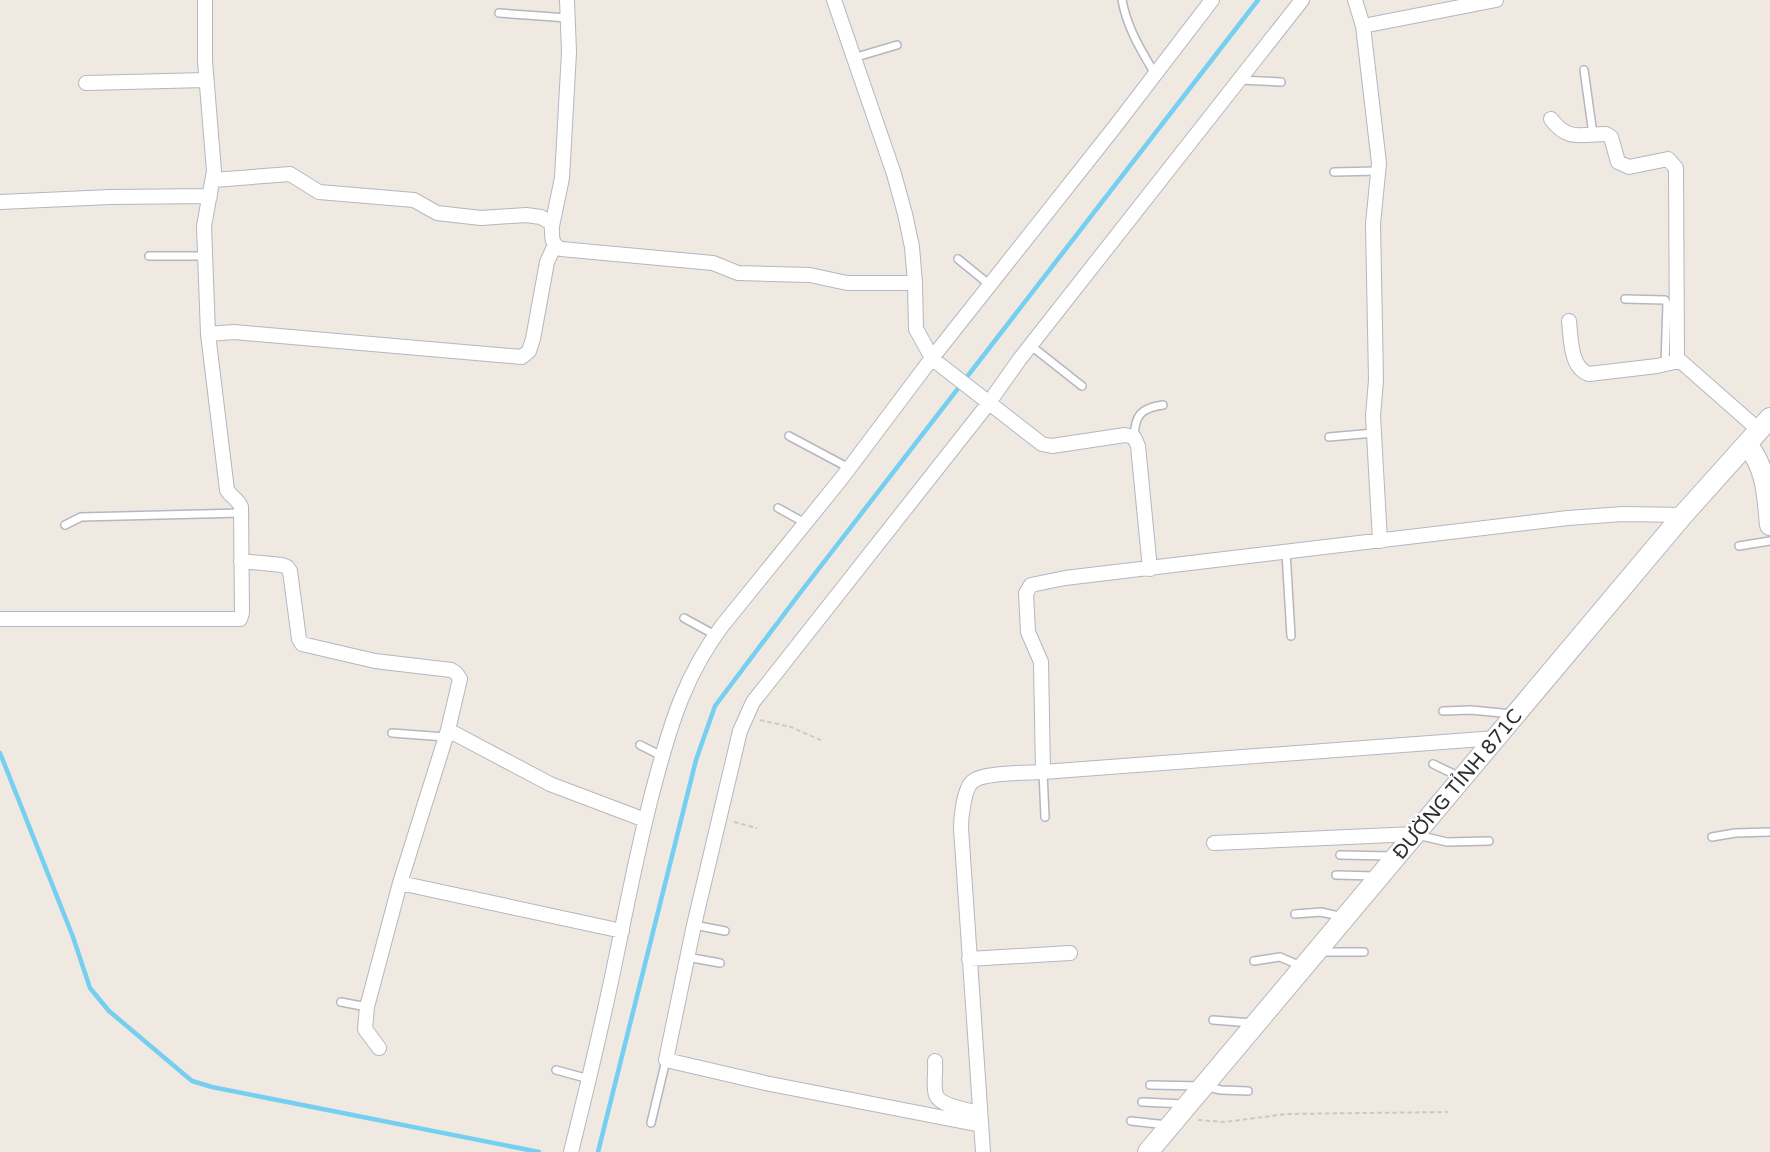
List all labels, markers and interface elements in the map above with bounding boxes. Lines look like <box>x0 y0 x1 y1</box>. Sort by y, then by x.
street label: ĐƯỜNG TỈNH 871C <box>1387 704 1528 865</box>

